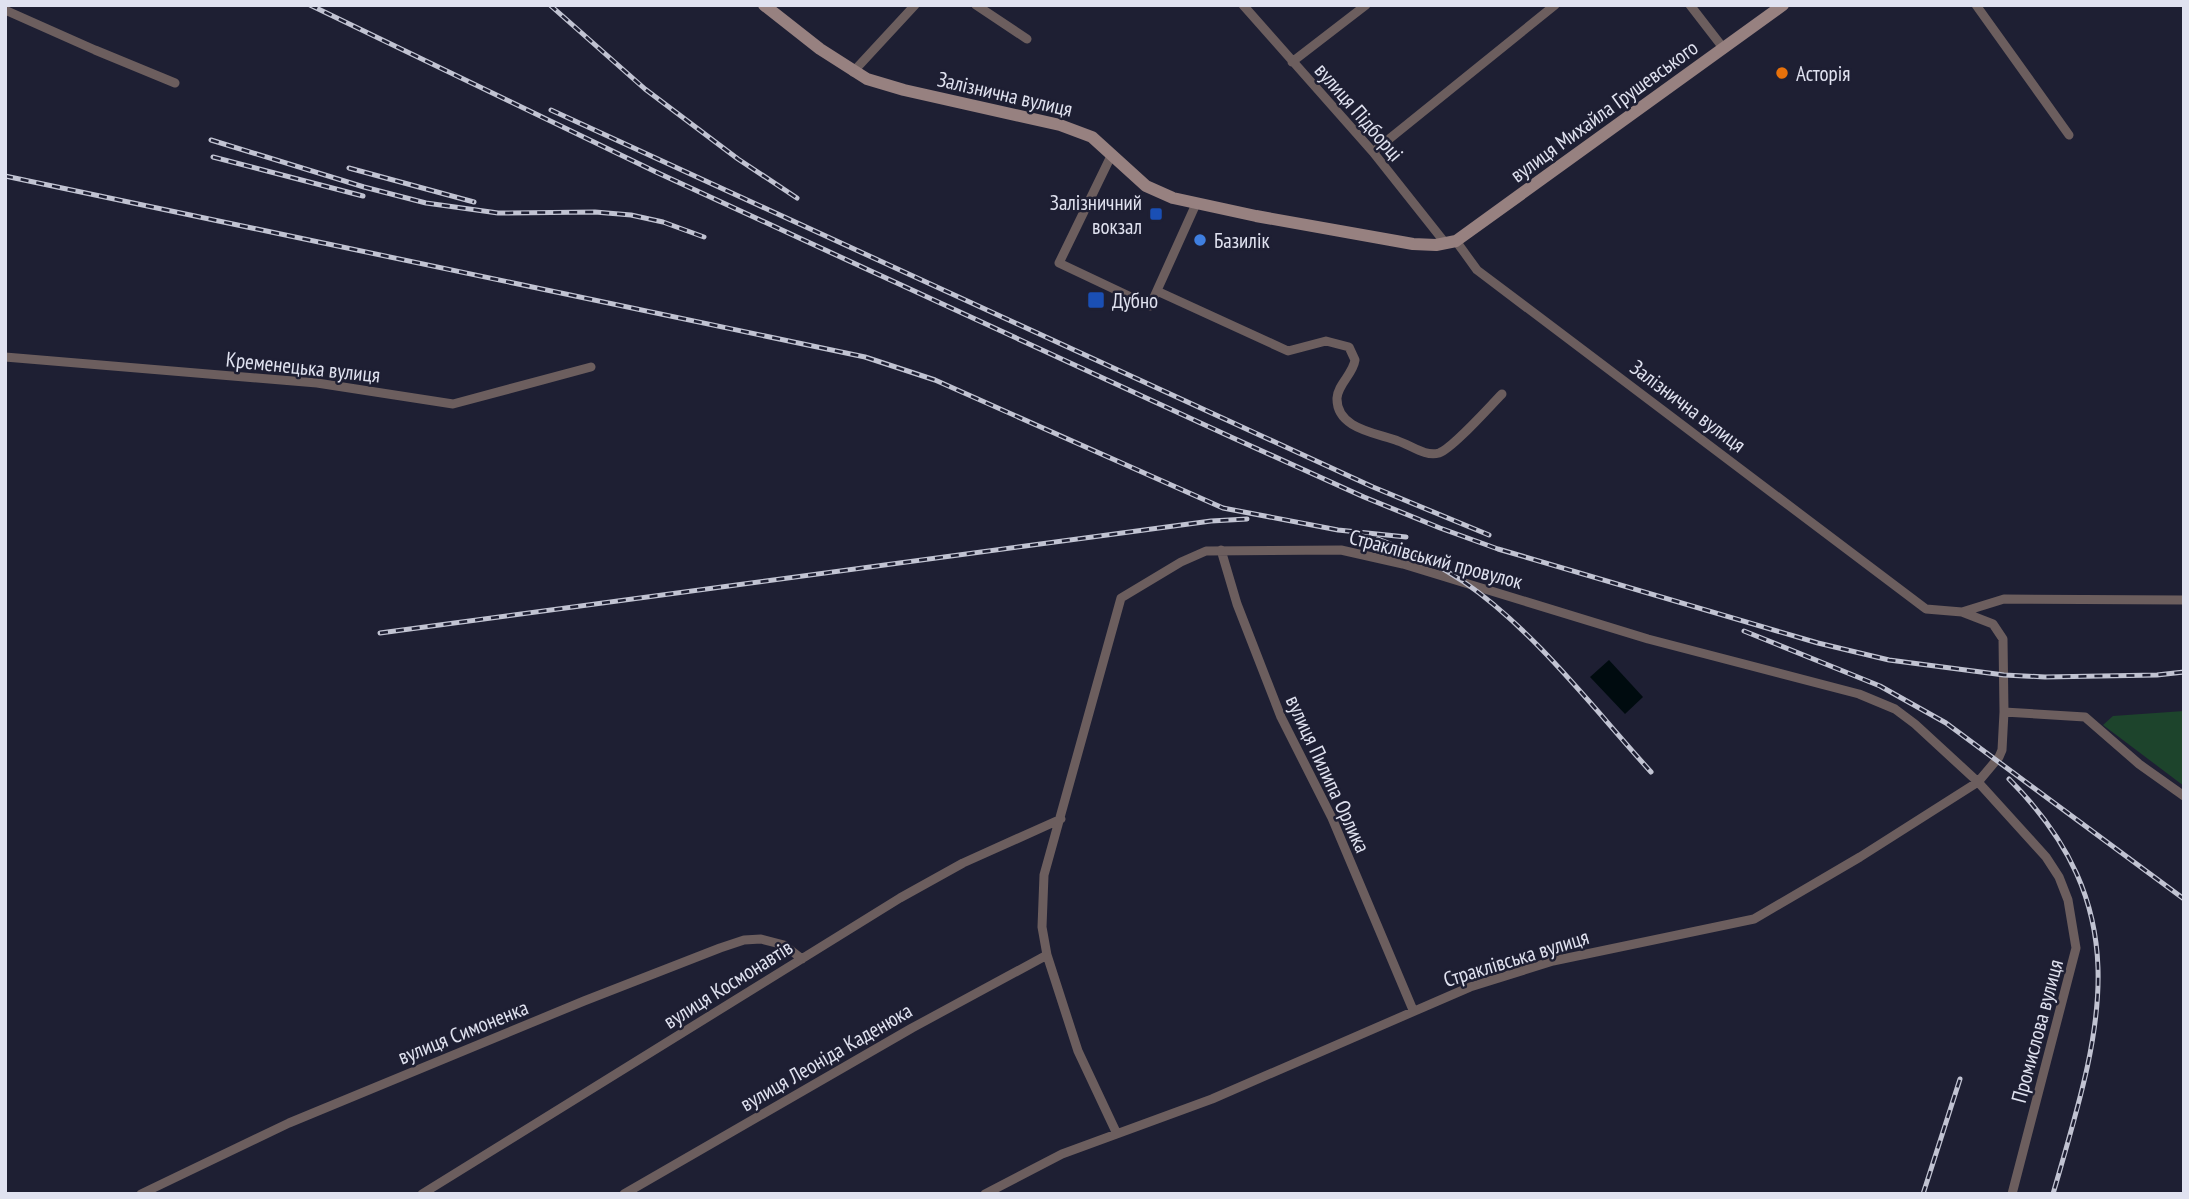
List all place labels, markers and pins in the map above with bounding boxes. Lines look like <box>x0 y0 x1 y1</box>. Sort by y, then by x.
place label: Асторія <box>1796 60 1850 87</box>
marker: Асторія <box>1774 65 1790 81</box>
place label: Залізничний вокзал <box>1050 189 1142 240</box>
marker: Залізничний вокзал <box>1148 206 1164 222</box>
place label: Базилік <box>1214 227 1270 254</box>
marker: Базилік <box>1192 232 1208 248</box>
place label: Дубно <box>1112 287 1158 314</box>
marker: Дубно <box>1086 290 1106 310</box>

